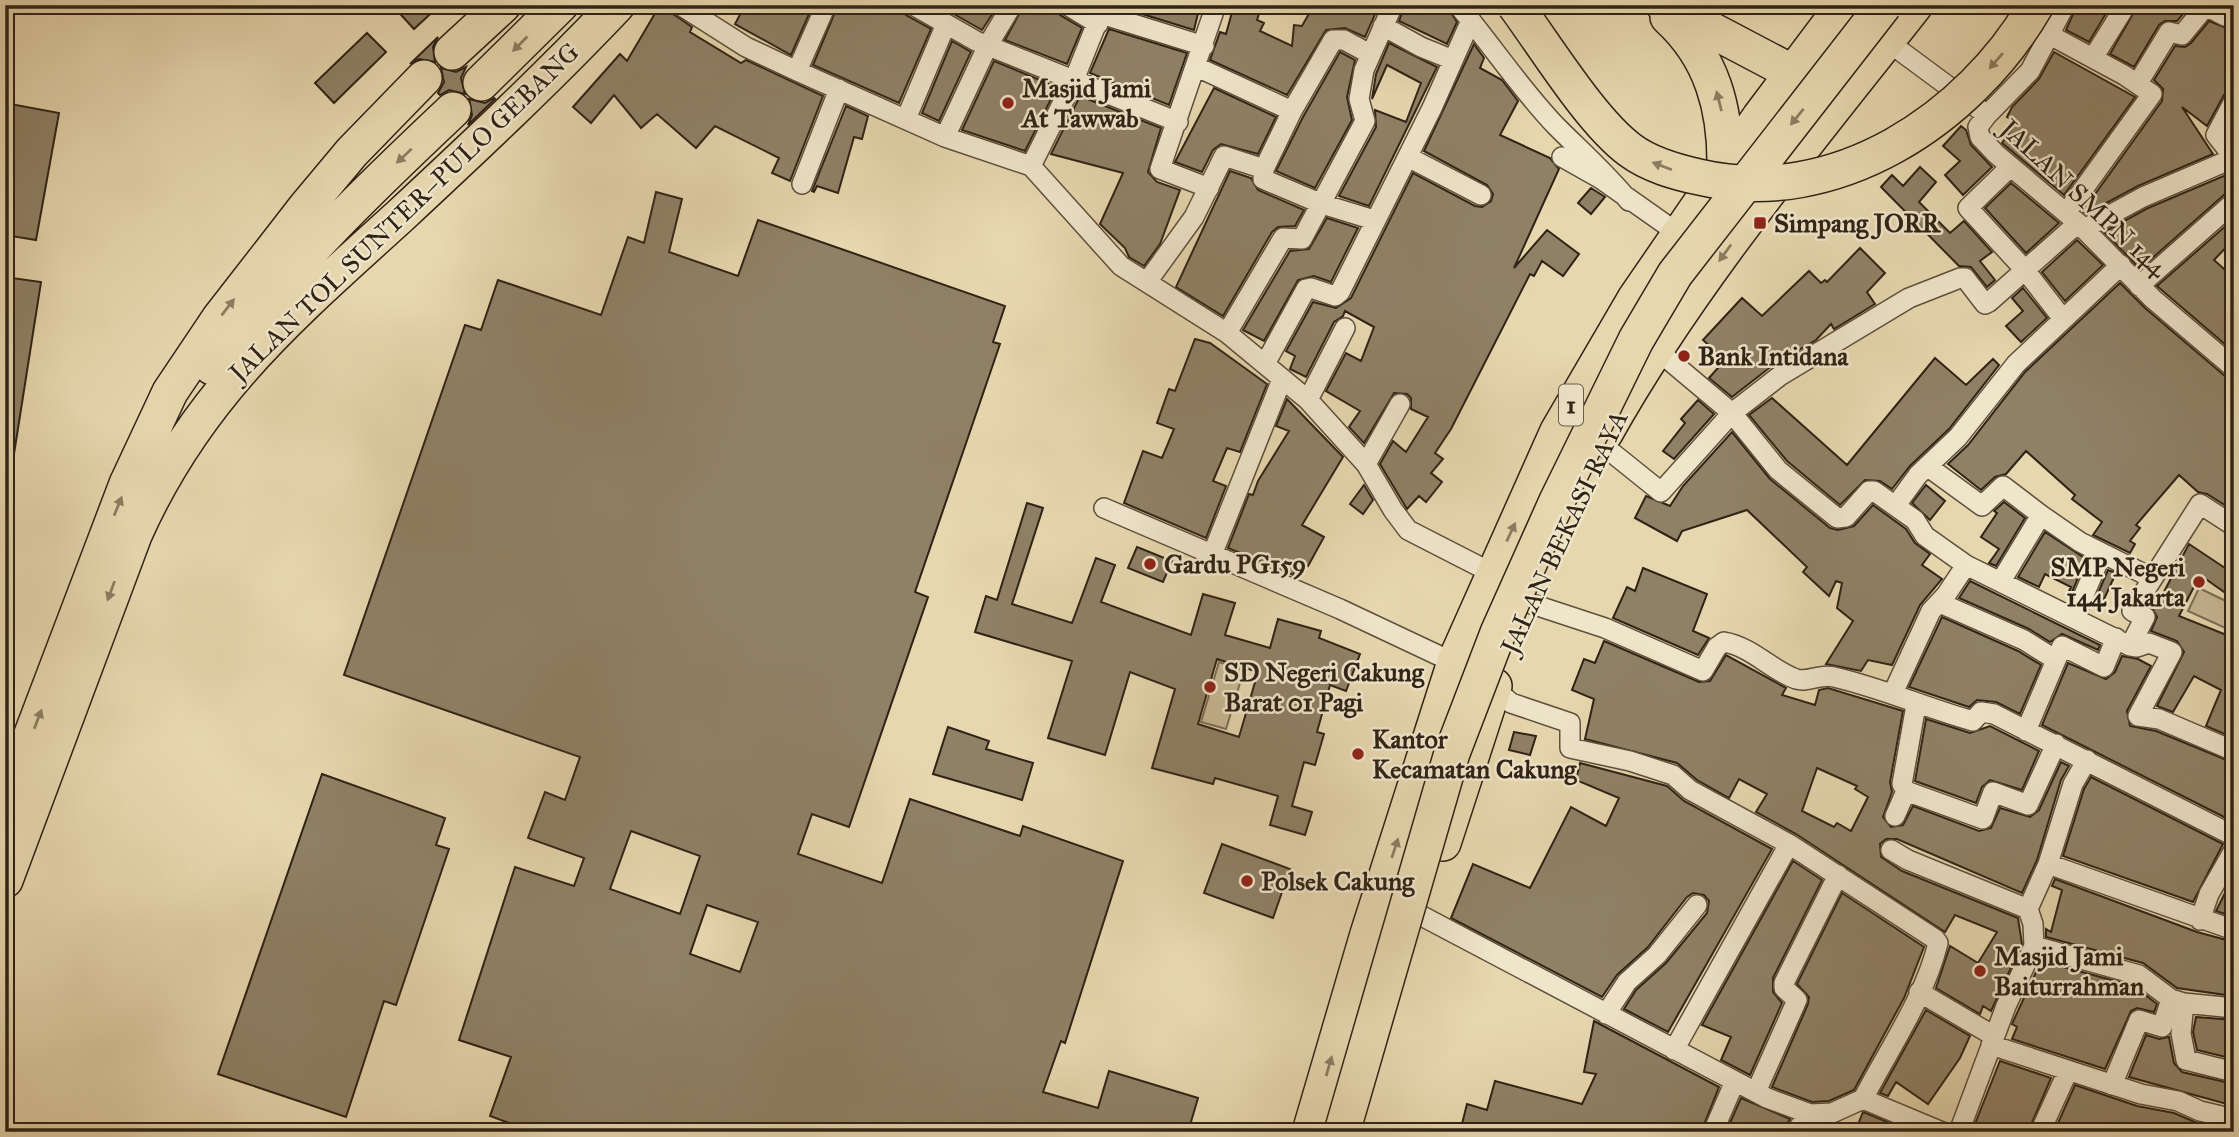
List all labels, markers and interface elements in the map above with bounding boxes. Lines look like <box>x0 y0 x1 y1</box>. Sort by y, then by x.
street label: JALAN TOL SUNTER–PULO GEBANG <box>220 36 586 390</box>
one-way arrow <box>512 36 528 52</box>
one-way arrow <box>1989 52 2004 69</box>
place label: Masjid Jami At Tawwab <box>1020 72 1152 134</box>
one-way arrow <box>1713 89 1724 111</box>
marker: Masjid Jami At Tawwab <box>1000 95 1016 111</box>
one-way arrow <box>1790 109 1805 126</box>
street label: JALAN SMPN 144 <box>1992 110 2174 284</box>
one-way arrow <box>396 148 413 164</box>
one-way arrow <box>1651 160 1672 171</box>
place label: Simpang JORR <box>1774 207 1942 240</box>
marker: Simpang JORR <box>1752 215 1768 231</box>
one-way arrow <box>1718 244 1732 262</box>
one-way arrow <box>220 299 235 317</box>
place label: Bank Intidana <box>1698 340 1849 372</box>
marker: Bank Intidana <box>1676 348 1692 364</box>
road number: 1 <box>1559 384 1583 426</box>
street label: JALAN BEKASI RAYA <box>1492 405 1635 661</box>
one-way arrow <box>113 495 124 516</box>
one-way arrow <box>1505 522 1517 542</box>
place label: Gardu PG159 <box>1164 548 1306 580</box>
place label: SMP Negeri 144 Jakarta <box>2050 551 2186 614</box>
marker: Gardu PG159 <box>1142 556 1158 572</box>
marker: SMP Negeri 144 Jakarta <box>2191 574 2207 590</box>
one-way arrow <box>106 581 117 602</box>
place label: SD Negeri Cakung Barat 01 Pagi <box>1224 656 1425 719</box>
marker: SD Negeri Cakung Barat 01 Pagi <box>1202 679 1218 695</box>
one-way arrow <box>33 708 44 729</box>
place label: Kantor Kecamatan Cakung <box>1372 723 1577 786</box>
marker: Kantor Kecamatan Cakung <box>1350 746 1366 762</box>
one-way arrow <box>1390 838 1401 859</box>
place label: Polsek Cakung <box>1261 865 1415 898</box>
marker: Polsek Cakung <box>1239 873 1255 889</box>
place label: Masjid Jami Baiturrahman <box>1994 940 2144 1002</box>
marker: Masjid Jami Baiturrahman <box>1972 963 1988 979</box>
one-way arrow <box>1325 1056 1335 1077</box>

